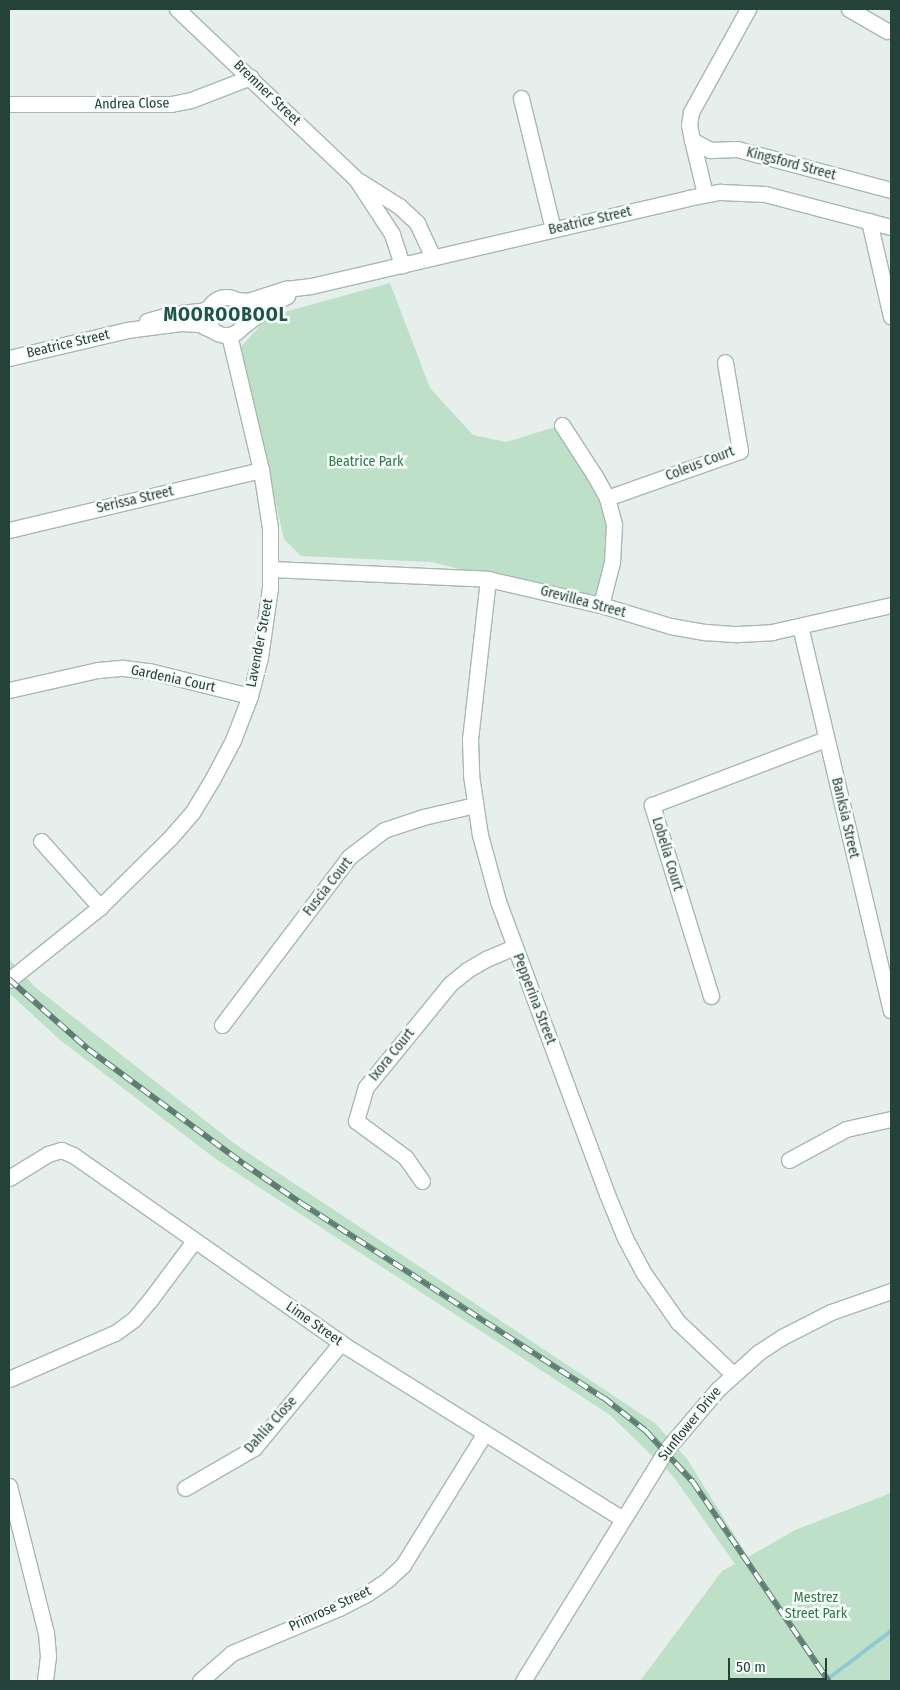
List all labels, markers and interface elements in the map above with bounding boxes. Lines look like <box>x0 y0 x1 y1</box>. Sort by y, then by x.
street label: Bremner Street <box>230 57 304 129</box>
street label: Andrea Close <box>95 95 169 113</box>
street label: Kingsford Street <box>744 144 838 184</box>
street label: Beatrice Street <box>547 203 633 239</box>
district label: MOOROOBOOL <box>162 304 290 326</box>
street label: Beatrice Street <box>25 326 111 362</box>
street label: Coleus Court <box>663 443 737 485</box>
park label: Beatrice Park <box>328 454 404 470</box>
street label: Serissa Street <box>95 483 175 517</box>
street label: Grevillea Street <box>538 583 628 621</box>
street label: Lavender Street <box>243 597 277 689</box>
street label: Gardenia Court <box>129 662 217 696</box>
street label: Banksia Street <box>828 776 862 860</box>
street label: Lobelia Court <box>648 815 686 893</box>
street label: Fuscia Court <box>300 854 356 920</box>
street label: Pepperina Street <box>509 951 559 1047</box>
street label: Ixora Court <box>366 1025 418 1085</box>
street label: Lime Street <box>283 1298 345 1350</box>
street label: Sunflower Drive <box>655 1384 725 1464</box>
street label: Dahlia Close <box>241 1393 301 1457</box>
street label: Primrose Street <box>286 1583 374 1635</box>
park label: Mestrez Street Park <box>785 1590 847 1622</box>
scale bar <box>730 1648 829 1680</box>
text: 50 m <box>736 1658 766 1676</box>

